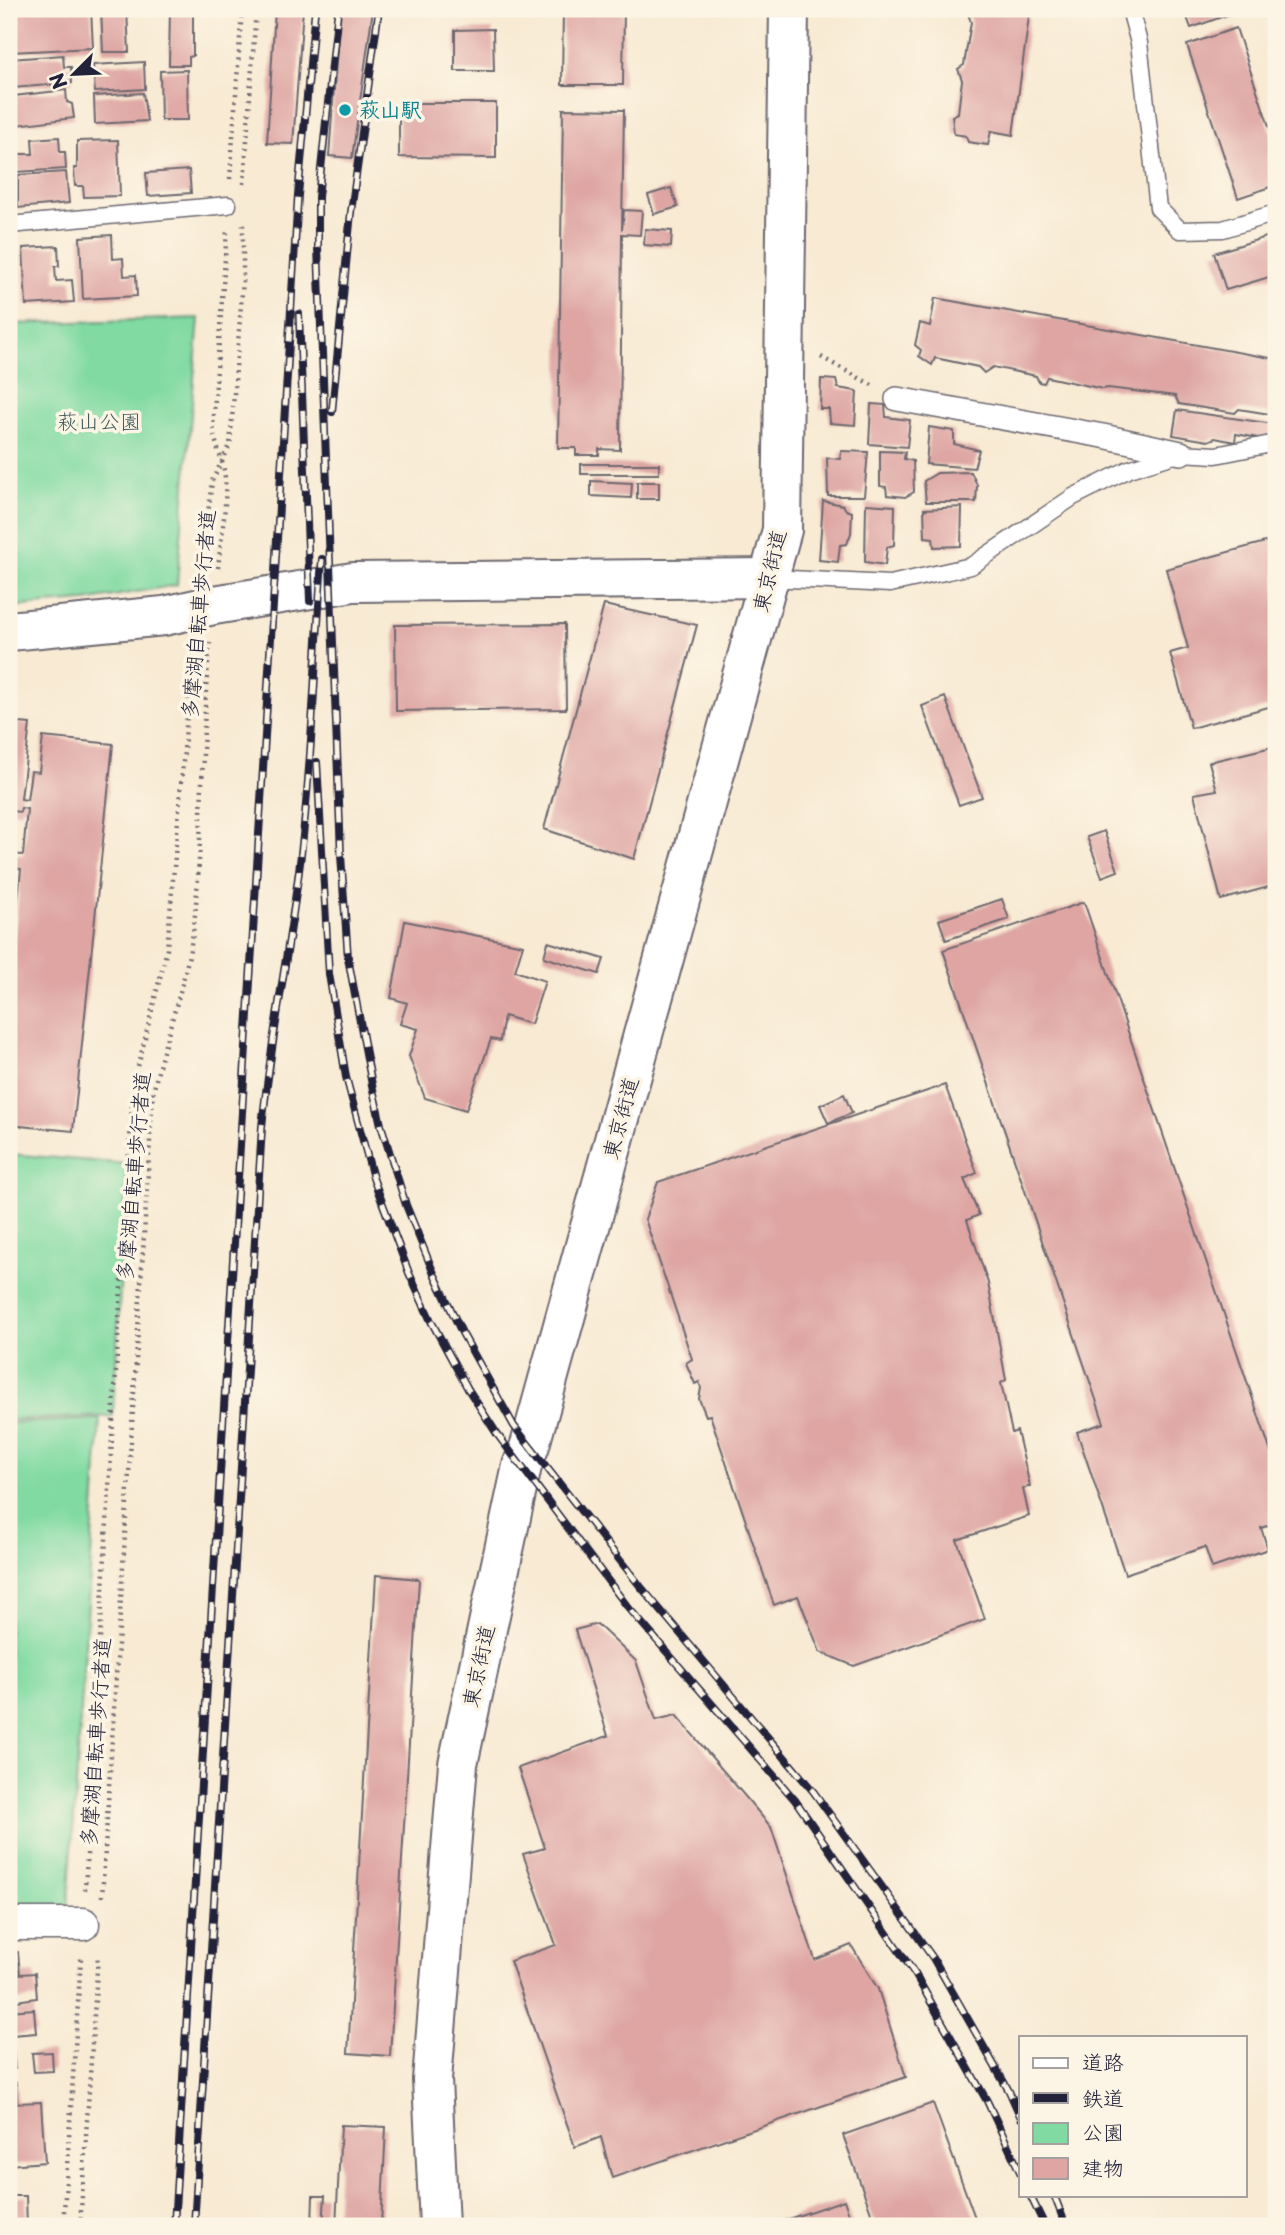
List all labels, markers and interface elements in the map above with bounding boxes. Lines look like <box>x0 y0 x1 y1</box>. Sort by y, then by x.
north arrow <box>38 38 108 108</box>
text: N <box>42 69 73 94</box>
place label: 萩山駅 <box>359 92 422 124</box>
marker: 萩山駅 <box>337 102 353 118</box>
park label: 萩山公園 <box>57 404 141 436</box>
street label: 多摩湖自転車歩行者道 <box>172 508 222 720</box>
street label: 東京街道 <box>743 526 793 615</box>
street label: 多摩湖自転車歩行者道 <box>107 1070 157 1282</box>
street label: 東京街道 <box>593 1073 645 1162</box>
street label: 東京街道 <box>453 1621 501 1710</box>
street label: 多摩湖自転車歩行者道 <box>71 1636 117 1848</box>
legend <box>1019 2036 1246 2196</box>
text: 道路 <box>1082 2045 1124 2077</box>
text: 鉄道 <box>1082 2081 1124 2113</box>
text: 公園 <box>1082 2115 1124 2147</box>
text: 建物 <box>1082 2151 1124 2183</box>

